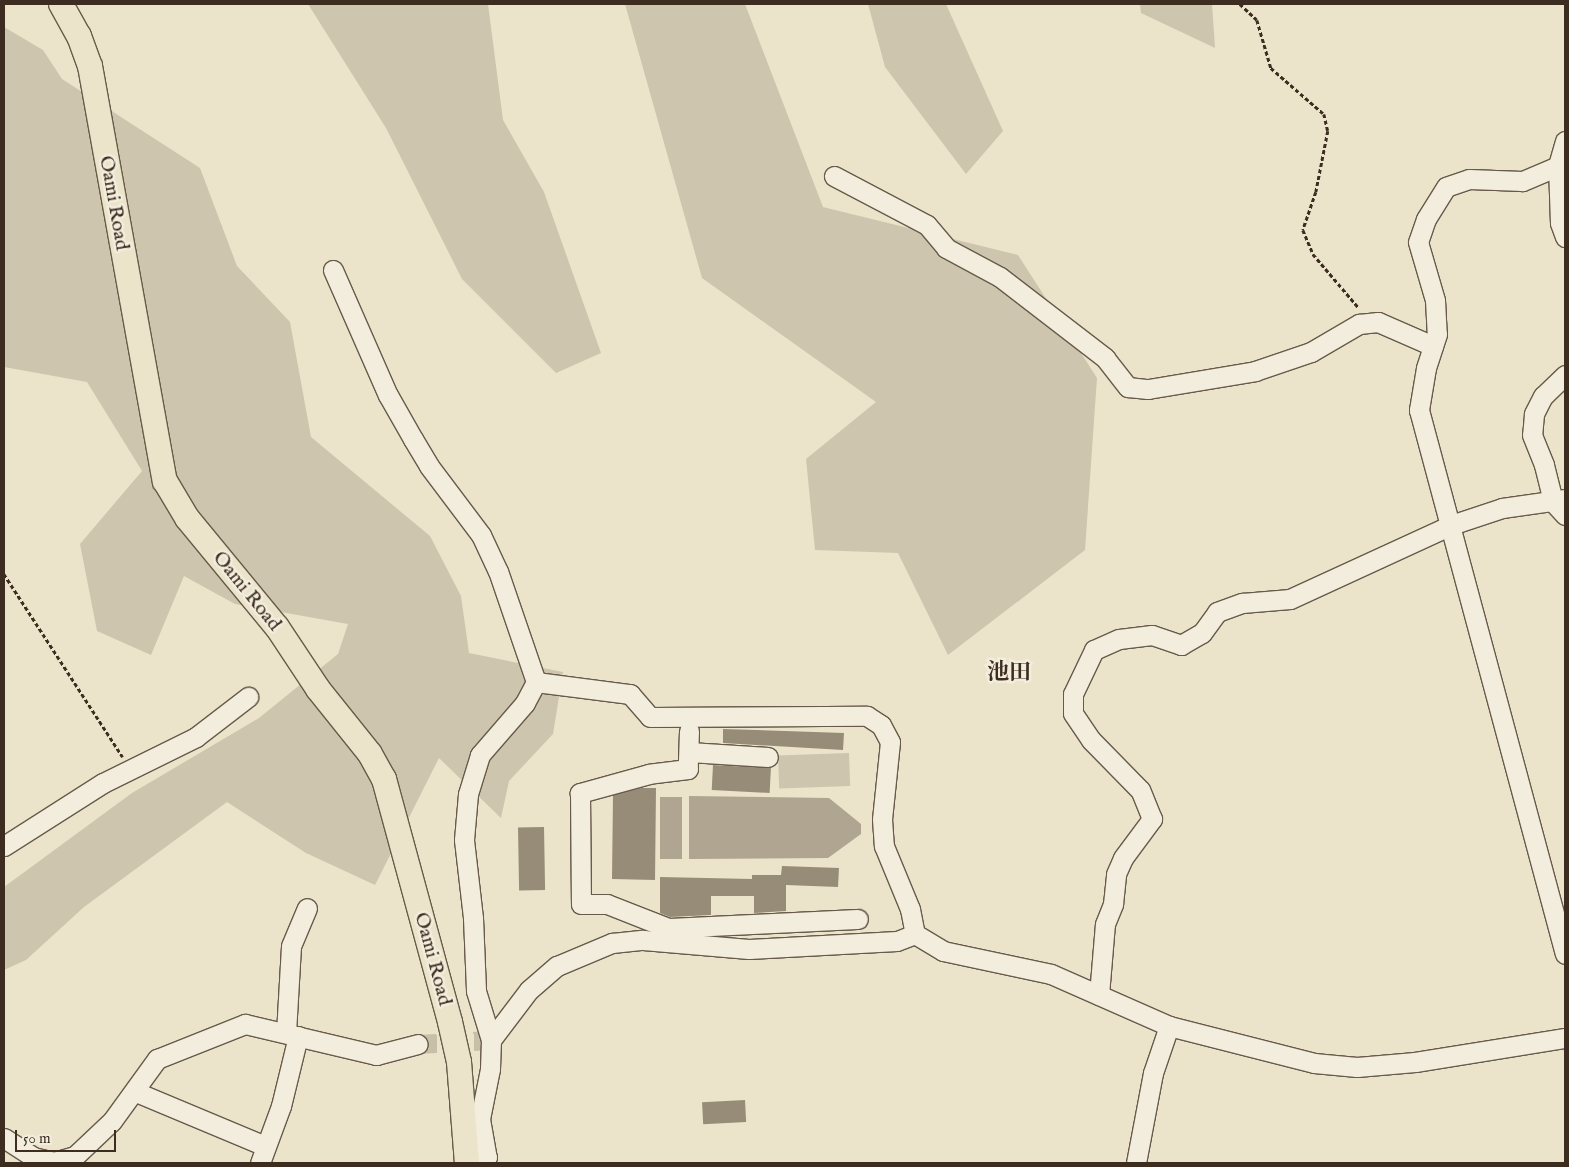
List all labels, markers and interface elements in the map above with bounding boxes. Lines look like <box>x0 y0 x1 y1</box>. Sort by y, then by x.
street label: Oami Road <box>94 154 134 252</box>
street label: Oami Road <box>208 546 286 636</box>
district label: 池田 <box>987 661 1031 687</box>
street label: Oami Road <box>409 910 457 1008</box>
scale bar <box>18 1120 119 1152</box>
text: 50 m <box>23 1129 51 1148</box>

